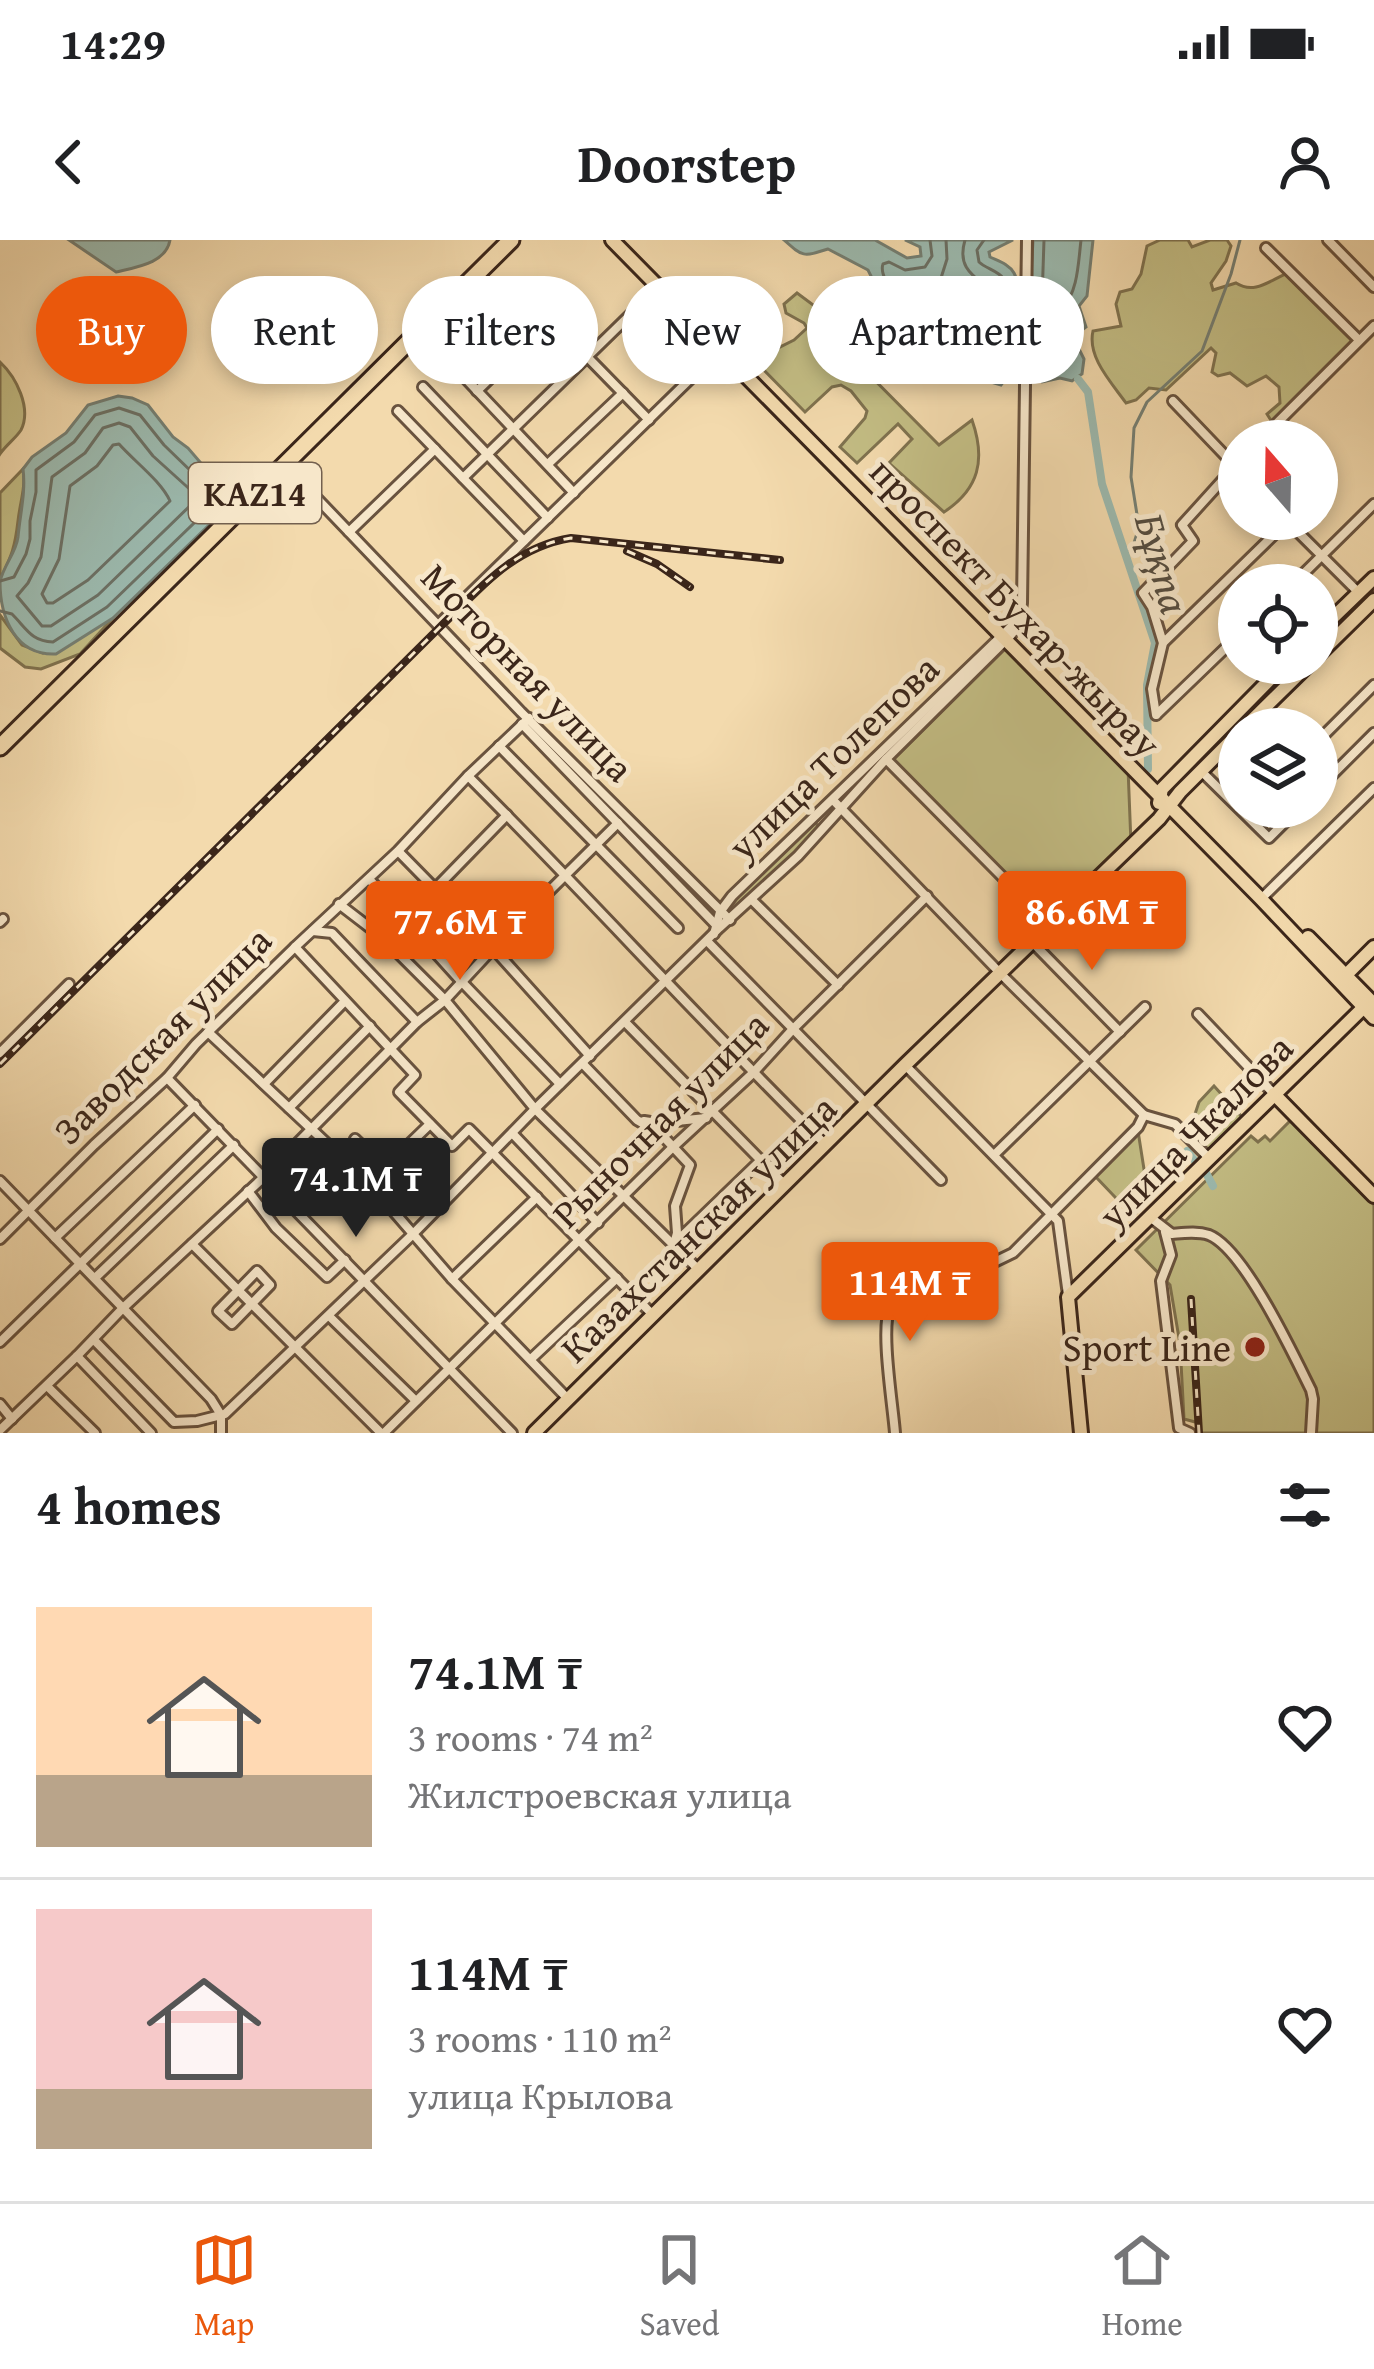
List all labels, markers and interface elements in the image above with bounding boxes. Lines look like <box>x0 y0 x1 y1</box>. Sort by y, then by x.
text: 14:29 <box>60 10 166 75</box>
text: Doorstep <box>578 123 796 202</box>
icon: back <box>36 129 102 195</box>
icon: person <box>1272 129 1338 195</box>
chip: Buy <box>36 276 187 384</box>
chip: Rent <box>211 276 378 384</box>
chip: Filters <box>402 276 598 384</box>
chip: New <box>622 276 783 384</box>
chip: Apartment <box>807 276 1084 384</box>
north arrow <box>1218 420 1338 540</box>
map controls <box>1218 420 1338 828</box>
street label: проспект Бухар-жырау <box>857 444 1175 770</box>
road number: KAZ14 <box>189 463 321 523</box>
water label: Бұқпа <box>1120 506 1207 621</box>
street label: Моторная улица <box>409 549 648 794</box>
button: locate <box>1218 564 1338 684</box>
street label: улица Толепова <box>713 640 952 873</box>
button: layers <box>1218 708 1338 828</box>
pin: 86.6M ₸ <box>981 871 1203 973</box>
pin: 77.6M ₸ <box>349 881 571 983</box>
text: 86.6M ₸ <box>1025 881 1159 938</box>
text: 77.6M ₸ <box>393 891 527 948</box>
street label: Заводская улица <box>39 912 284 1157</box>
street label: Рыночная улица <box>538 997 781 1240</box>
street label: улица Чкалова <box>1083 1020 1305 1242</box>
street label: Казахстанская улица <box>547 1080 849 1375</box>
pin: 74.1M ₸ <box>245 1138 467 1240</box>
text: 74.1M ₸ <box>289 1148 423 1205</box>
pin: 114M ₸ <box>812 1242 1008 1344</box>
text: 114M ₸ <box>849 1252 971 1309</box>
place label: Sport Line <box>1062 1318 1231 1375</box>
marker: Sport Line <box>1242 1334 1268 1360</box>
text: 4 homes <box>36 1468 222 1543</box>
icon: filters <box>1272 1472 1338 1538</box>
text: 74.1M ₸ <box>408 1633 583 1708</box>
icon: home <box>132 1655 276 1799</box>
icon: heart <box>1272 1694 1338 1760</box>
text: 3 rooms · 74 m² <box>408 1708 653 1765</box>
text: Жилстроевская улица <box>408 1765 792 1822</box>
text: 114M ₸ <box>408 1934 569 2009</box>
icon: home <box>132 1957 276 2101</box>
icon: heart <box>1272 1996 1338 2062</box>
text: 3 rooms · 110 m² <box>408 2009 672 2066</box>
text: улица Крылова <box>408 2066 673 2123</box>
tab: Map <box>191 2227 257 2347</box>
tab: Saved <box>639 2227 719 2347</box>
tab: Home <box>1102 2227 1183 2347</box>

